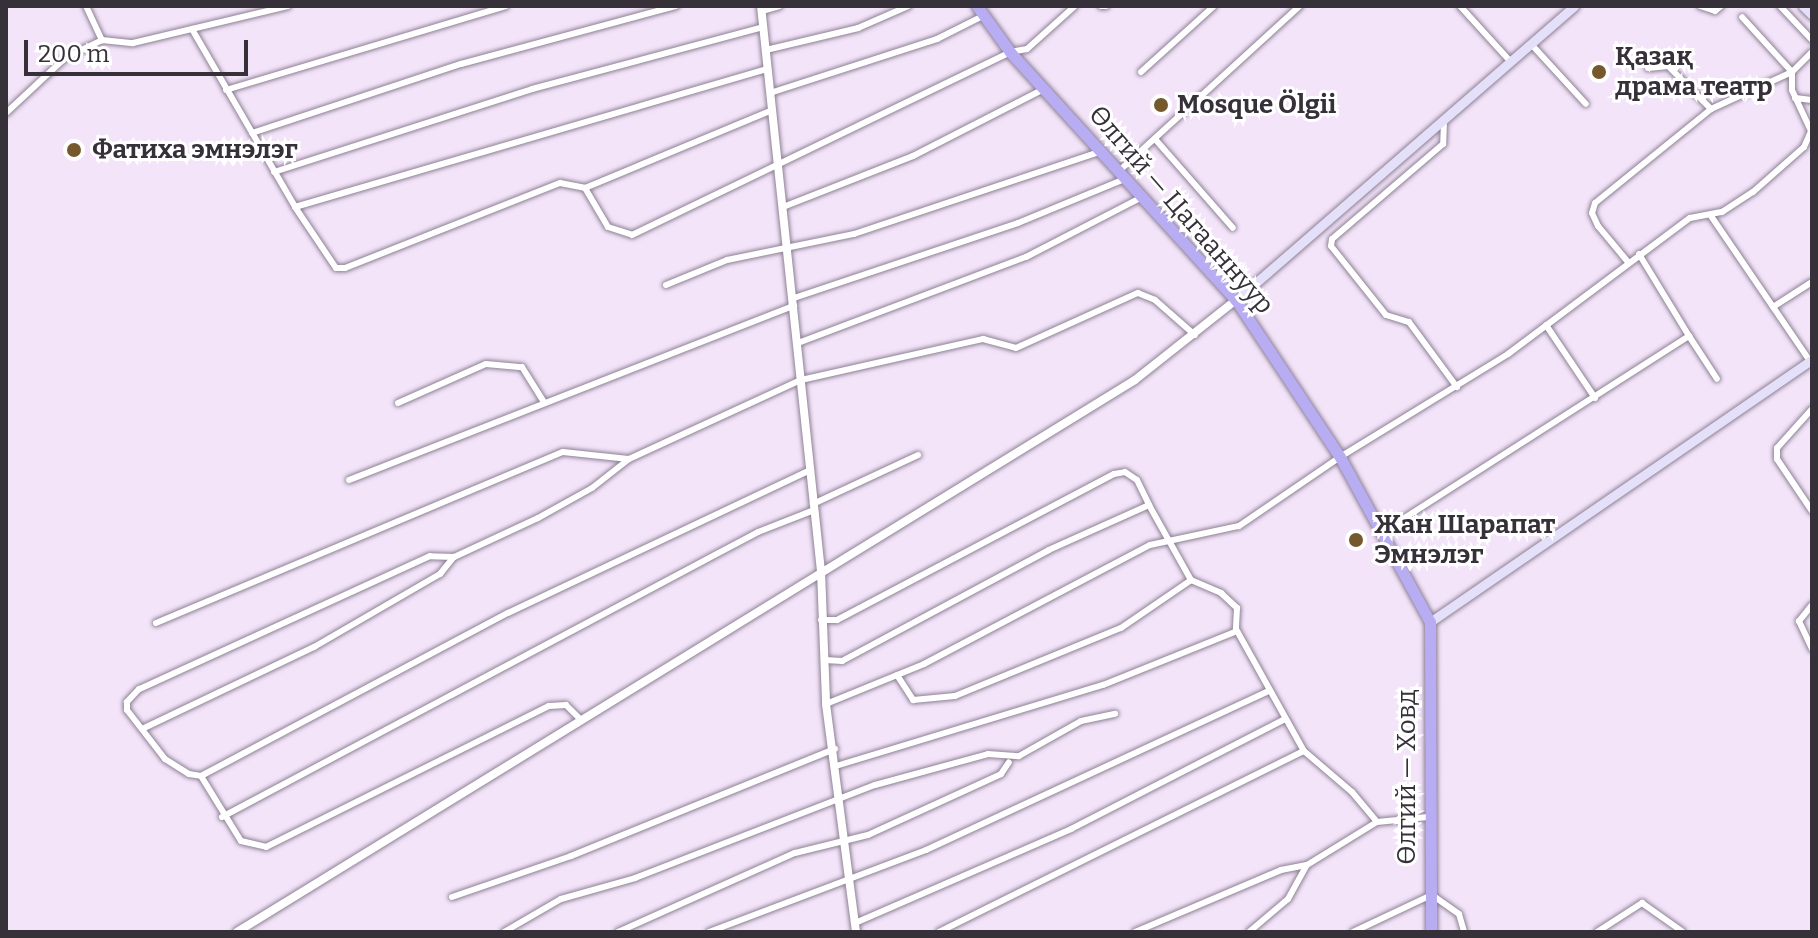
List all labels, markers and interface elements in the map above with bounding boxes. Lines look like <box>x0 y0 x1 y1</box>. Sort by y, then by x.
scale bar <box>28 24 252 74</box>
text: 200 m <box>38 40 110 68</box>
place label: Қазақ драма театр <box>1615 41 1773 102</box>
marker: Қазақ драма театр <box>1590 63 1608 81</box>
place label: Mosque Ölgii <box>1177 89 1336 121</box>
marker: Mosque Ölgii <box>1152 96 1170 114</box>
street label: Өлгий — Цагааннуур <box>1082 100 1280 320</box>
place label: Фатиха эмнэлэг <box>92 134 298 166</box>
marker: Фатиха эмнэлэг <box>63 139 85 161</box>
place label: Жан Шарапат Эмнэлэг <box>1374 509 1555 570</box>
marker: Жан Шарапат Эмнэлэг <box>1345 529 1367 551</box>
street label: Өлгий — Ховд <box>1391 689 1423 865</box>

